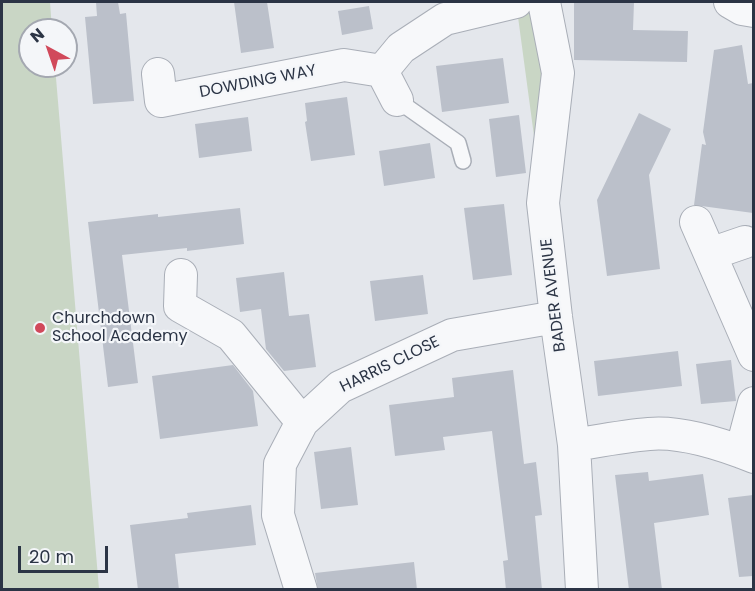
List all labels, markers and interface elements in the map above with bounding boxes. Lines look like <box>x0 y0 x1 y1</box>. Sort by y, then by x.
north arrow <box>18 18 78 78</box>
text: N <box>25 23 49 48</box>
street label: DOWDING WAY <box>198 61 318 103</box>
street label: BADER AVENUE <box>538 237 570 353</box>
place label: Churchdown School Academy <box>52 309 188 347</box>
marker: Churchdown School Academy <box>33 321 47 335</box>
street label: HARRIS CLOSE <box>337 333 443 397</box>
scale bar <box>21 534 111 572</box>
text: 20 m <box>29 544 74 569</box>

